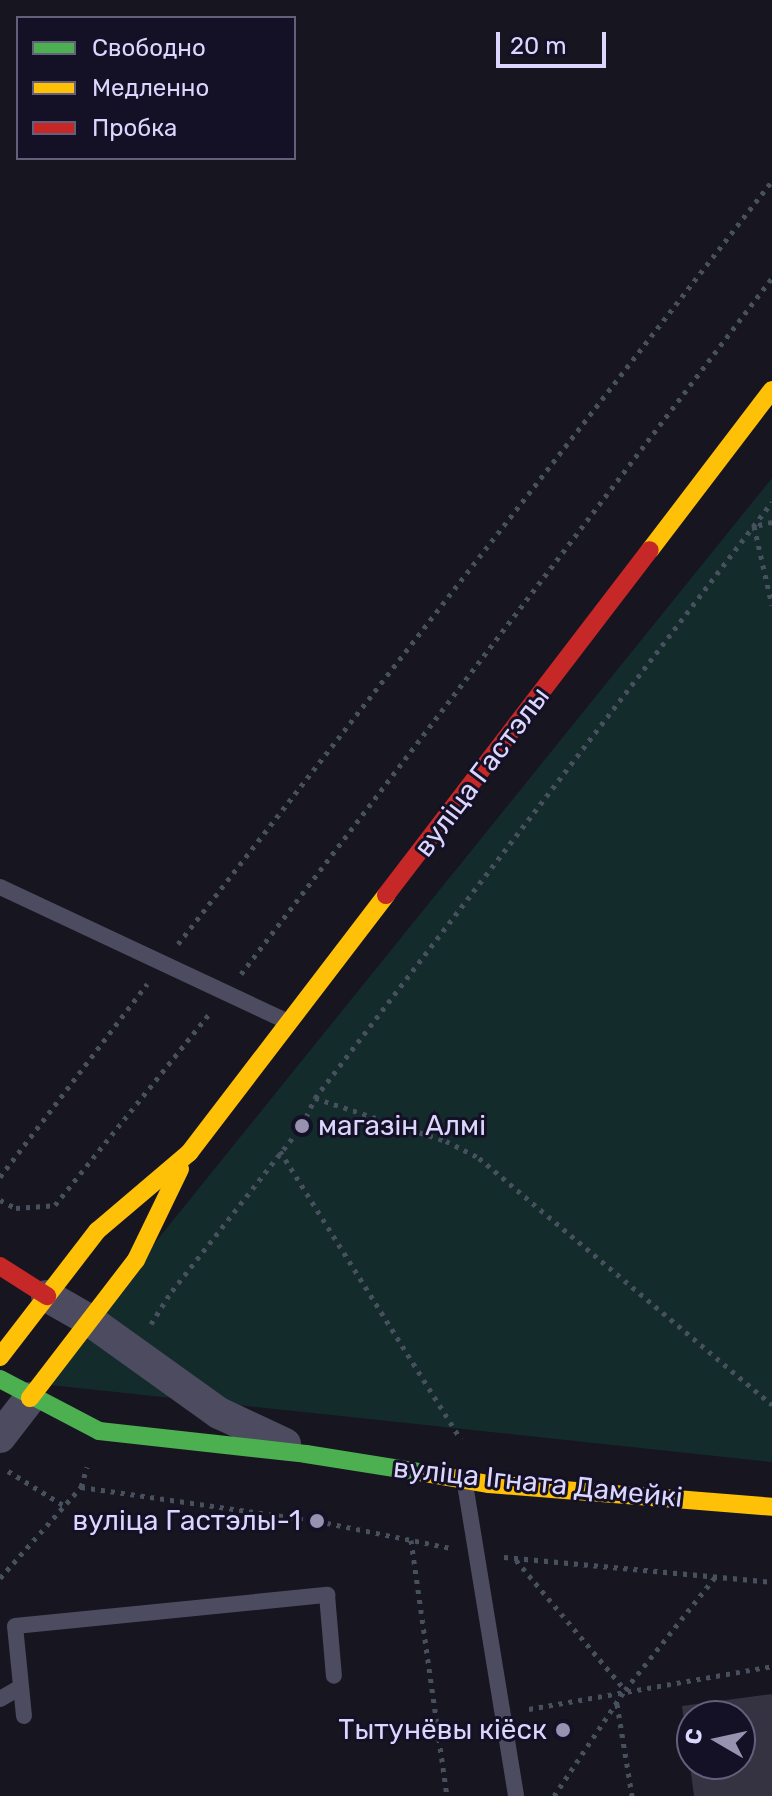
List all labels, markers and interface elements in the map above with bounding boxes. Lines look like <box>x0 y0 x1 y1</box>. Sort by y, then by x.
legend <box>16 16 296 160</box>
scale bar <box>500 16 610 66</box>
text: 20 m <box>510 32 567 60</box>
text: Свободно <box>92 34 206 62</box>
text: Медленно <box>92 74 209 102</box>
text: Пробка <box>92 114 177 142</box>
street label: вуліца Гастэлы <box>407 680 557 864</box>
place label: магазін Алмі <box>318 1109 486 1143</box>
marker: магазін Алмі <box>293 1117 311 1135</box>
street label: вуліца Ігната Дамейкі <box>392 1451 684 1515</box>
place label: вуліца Гастэлы-1 <box>72 1504 301 1538</box>
marker: вуліца Гастэлы-1 <box>308 1512 326 1530</box>
north arrow <box>676 1700 756 1780</box>
place label: Тытунёвы кіёск <box>338 1713 547 1747</box>
marker: Тытунёвы кіёск <box>554 1721 572 1739</box>
text: С <box>679 1727 708 1746</box>

